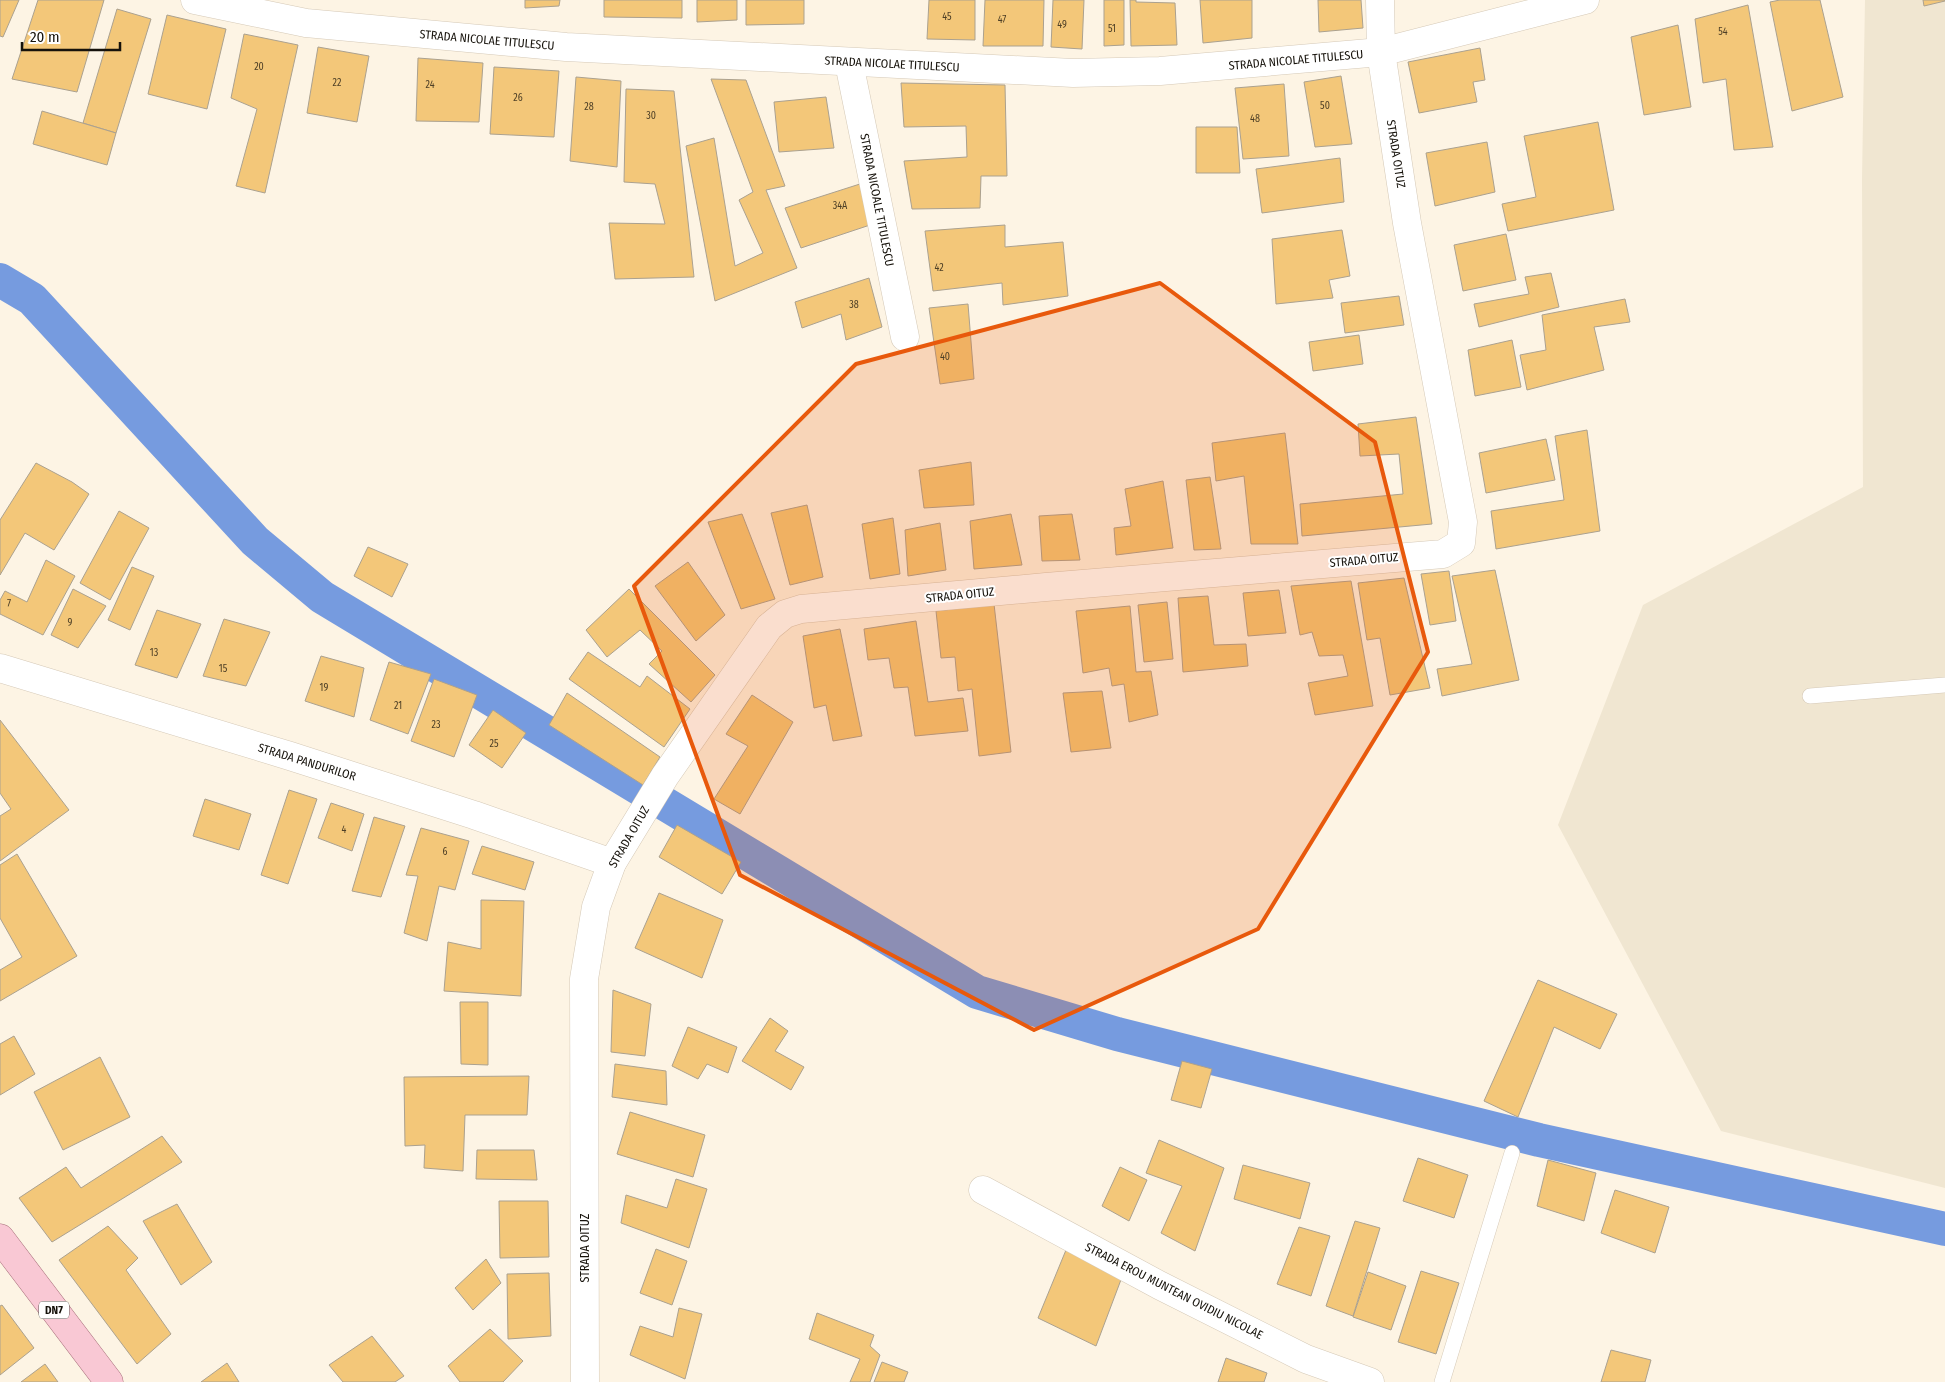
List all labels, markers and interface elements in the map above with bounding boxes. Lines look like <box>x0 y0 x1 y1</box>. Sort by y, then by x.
house number: 45 <box>942 11 952 23</box>
house number: 47 <box>998 14 1006 26</box>
house number: 49 <box>1057 19 1067 31</box>
scale bar <box>22 20 120 52</box>
house number: 51 <box>1108 23 1116 35</box>
house number: 54 <box>1718 26 1728 38</box>
street label: STRADA NICOLAE TITULESCU <box>419 27 555 53</box>
text: 20 m <box>30 28 60 46</box>
street label: STRADA NICOLAE TITULESCU <box>1228 47 1364 73</box>
street label: STRADA NICOLAE TITULESCU <box>824 53 960 75</box>
house number: 20 <box>254 61 264 73</box>
house number: 22 <box>333 77 342 89</box>
house number: 24 <box>425 79 435 91</box>
house number: 26 <box>513 92 523 104</box>
house number: 50 <box>1320 100 1330 112</box>
house number: 28 <box>584 101 594 113</box>
house number: 30 <box>646 110 656 122</box>
house number: 48 <box>1250 113 1260 125</box>
street label: STRADA OITUZ <box>1384 119 1408 189</box>
street label: STRADA NICOALE TITULESCU <box>857 132 897 268</box>
house number: 34A <box>833 200 848 212</box>
house number: 42 <box>934 262 944 274</box>
house number: 38 <box>849 299 859 311</box>
house number: 40 <box>940 351 950 363</box>
street label: STRADA OITUZ <box>1329 550 1399 570</box>
street label: STRADA OITUZ <box>925 584 995 606</box>
house number: 7 <box>7 598 11 610</box>
house number: 9 <box>68 617 73 629</box>
house number: 13 <box>150 647 159 659</box>
house number: 15 <box>219 663 228 675</box>
house number: 19 <box>320 682 329 694</box>
house number: 21 <box>394 700 402 712</box>
house number: 23 <box>432 719 441 731</box>
house number: 25 <box>490 738 499 750</box>
street label: STRADA PANDURILOR <box>256 740 358 784</box>
street label: STRADA OITUZ <box>606 803 652 870</box>
house number: 4 <box>342 824 347 836</box>
house number: 6 <box>443 846 448 858</box>
street label: STRADA OITUZ <box>578 1213 592 1282</box>
street label: STRADA EROU MUNTEAN OVIDIU NICOLAE <box>1083 1240 1266 1342</box>
road number: DN7 <box>39 1302 69 1318</box>

